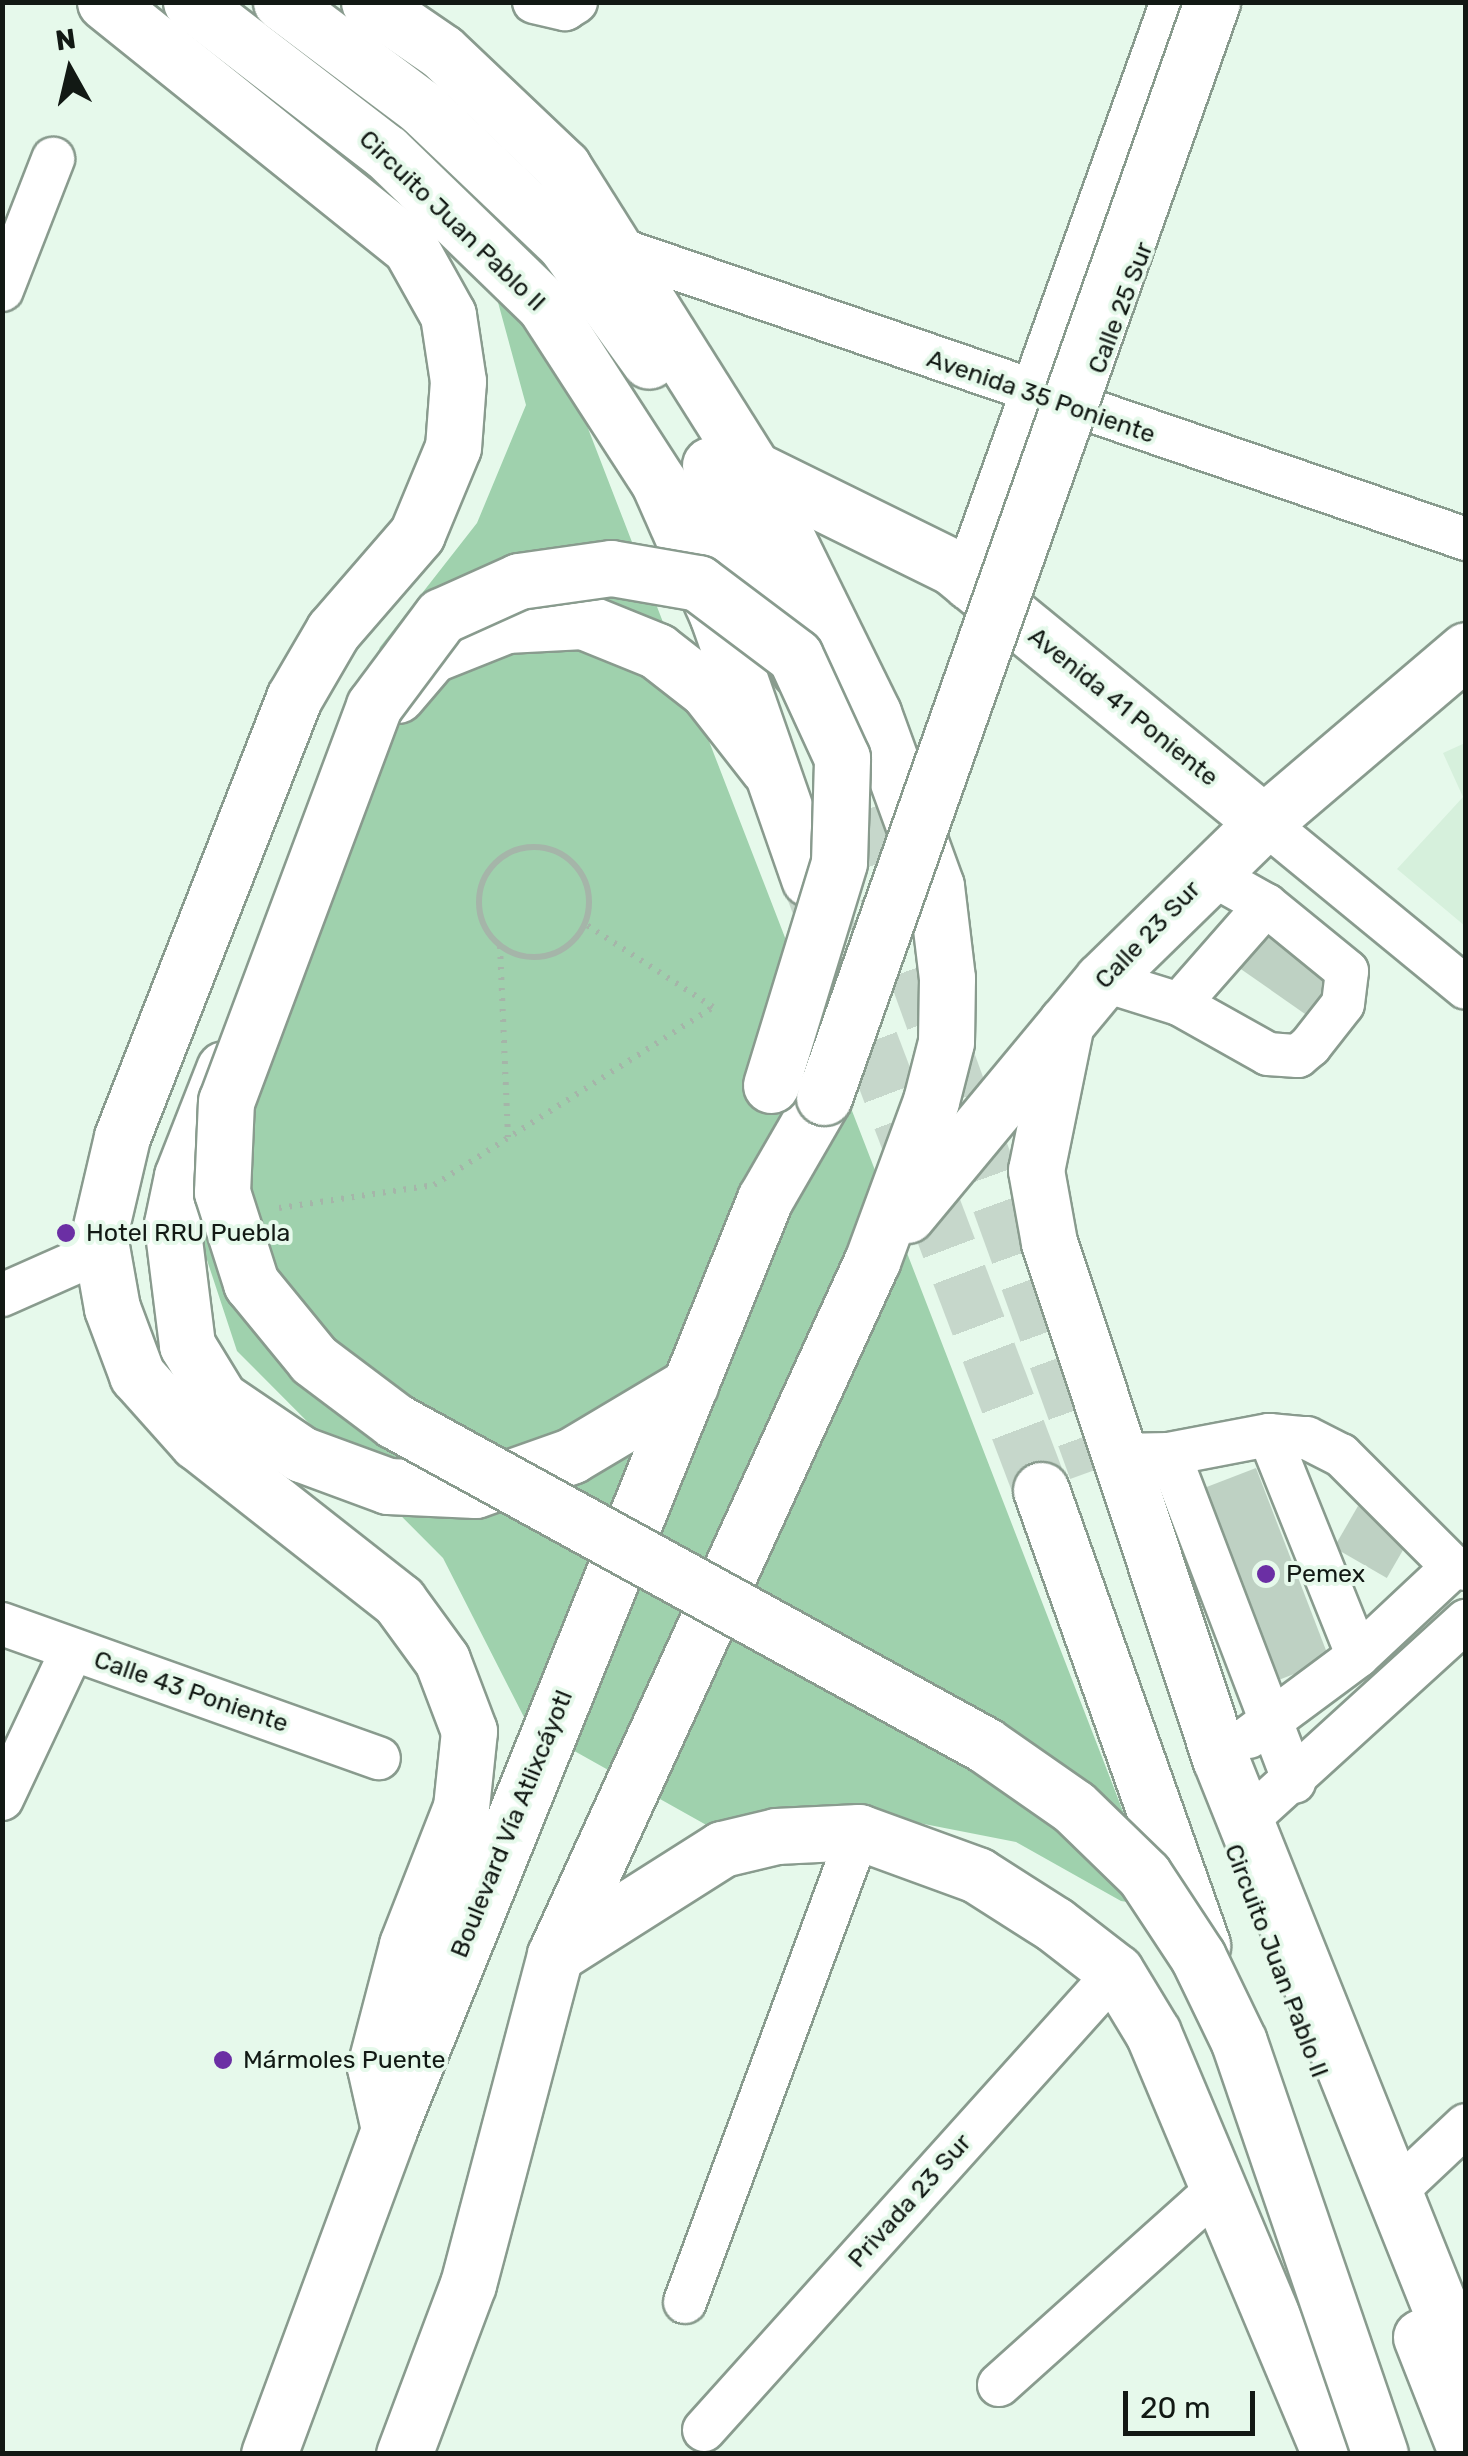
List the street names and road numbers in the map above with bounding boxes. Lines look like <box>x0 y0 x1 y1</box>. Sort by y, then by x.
street label: Circuito Juan Pablo II <box>353 124 551 318</box>
street label: Calle 25 Sur <box>1082 238 1160 378</box>
street label: Avenida 35 Poniente <box>923 344 1159 450</box>
street label: Avenida 41 Poniente <box>1022 621 1224 793</box>
street label: Calle 23 Sur <box>1089 875 1207 995</box>
street label: Calle 43 Poniente <box>90 1645 292 1739</box>
street label: Boulevard Vía Atlixcáyotl <box>444 1685 580 1963</box>
street label: Circuito Juan Pablo II <box>1218 1840 1334 2082</box>
street label: Privada 23 Sur <box>842 2128 978 2274</box>

